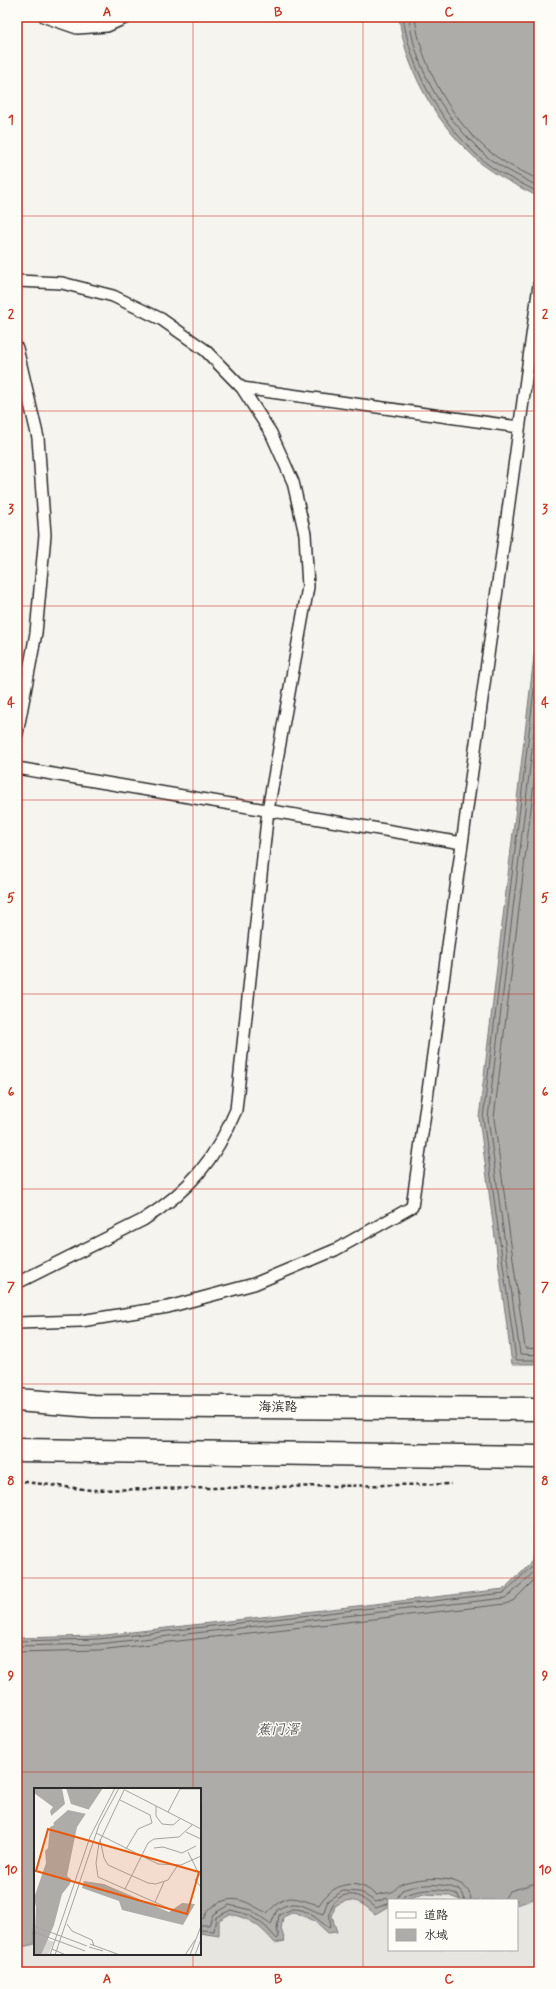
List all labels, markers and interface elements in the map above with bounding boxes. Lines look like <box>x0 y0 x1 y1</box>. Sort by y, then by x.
text: A <box>103 4 111 21</box>
text: B <box>274 4 283 21</box>
text: C <box>444 4 454 21</box>
text: 1 <box>8 112 14 129</box>
text: 1 <box>542 112 548 129</box>
text: 2 <box>8 306 15 323</box>
text: 2 <box>542 306 549 323</box>
text: 3 <box>8 501 14 518</box>
text: 3 <box>542 501 548 518</box>
text: 4 <box>7 695 15 712</box>
text: 4 <box>541 695 549 712</box>
text: 5 <box>7 890 15 907</box>
text: 5 <box>541 890 549 907</box>
text: 6 <box>8 1084 15 1101</box>
text: 6 <box>542 1084 549 1101</box>
text: 7 <box>7 1279 15 1296</box>
text: 7 <box>541 1279 549 1296</box>
street label: 海滨路 <box>258 1399 298 1416</box>
text: 8 <box>7 1473 15 1490</box>
text: 8 <box>541 1473 549 1490</box>
text: 9 <box>8 1668 15 1685</box>
text: 9 <box>542 1668 549 1685</box>
water label: 蕉门滘 <box>257 1721 301 1739</box>
inset map <box>34 1788 201 1955</box>
text: 10 <box>4 1862 18 1879</box>
text: 10 <box>538 1862 552 1879</box>
legend <box>388 1899 518 1951</box>
text: 道路 <box>424 1908 448 1924</box>
text: 水域 <box>424 1928 448 1944</box>
text: A <box>103 1971 111 1988</box>
text: B <box>274 1971 283 1988</box>
text: C <box>444 1971 454 1988</box>

